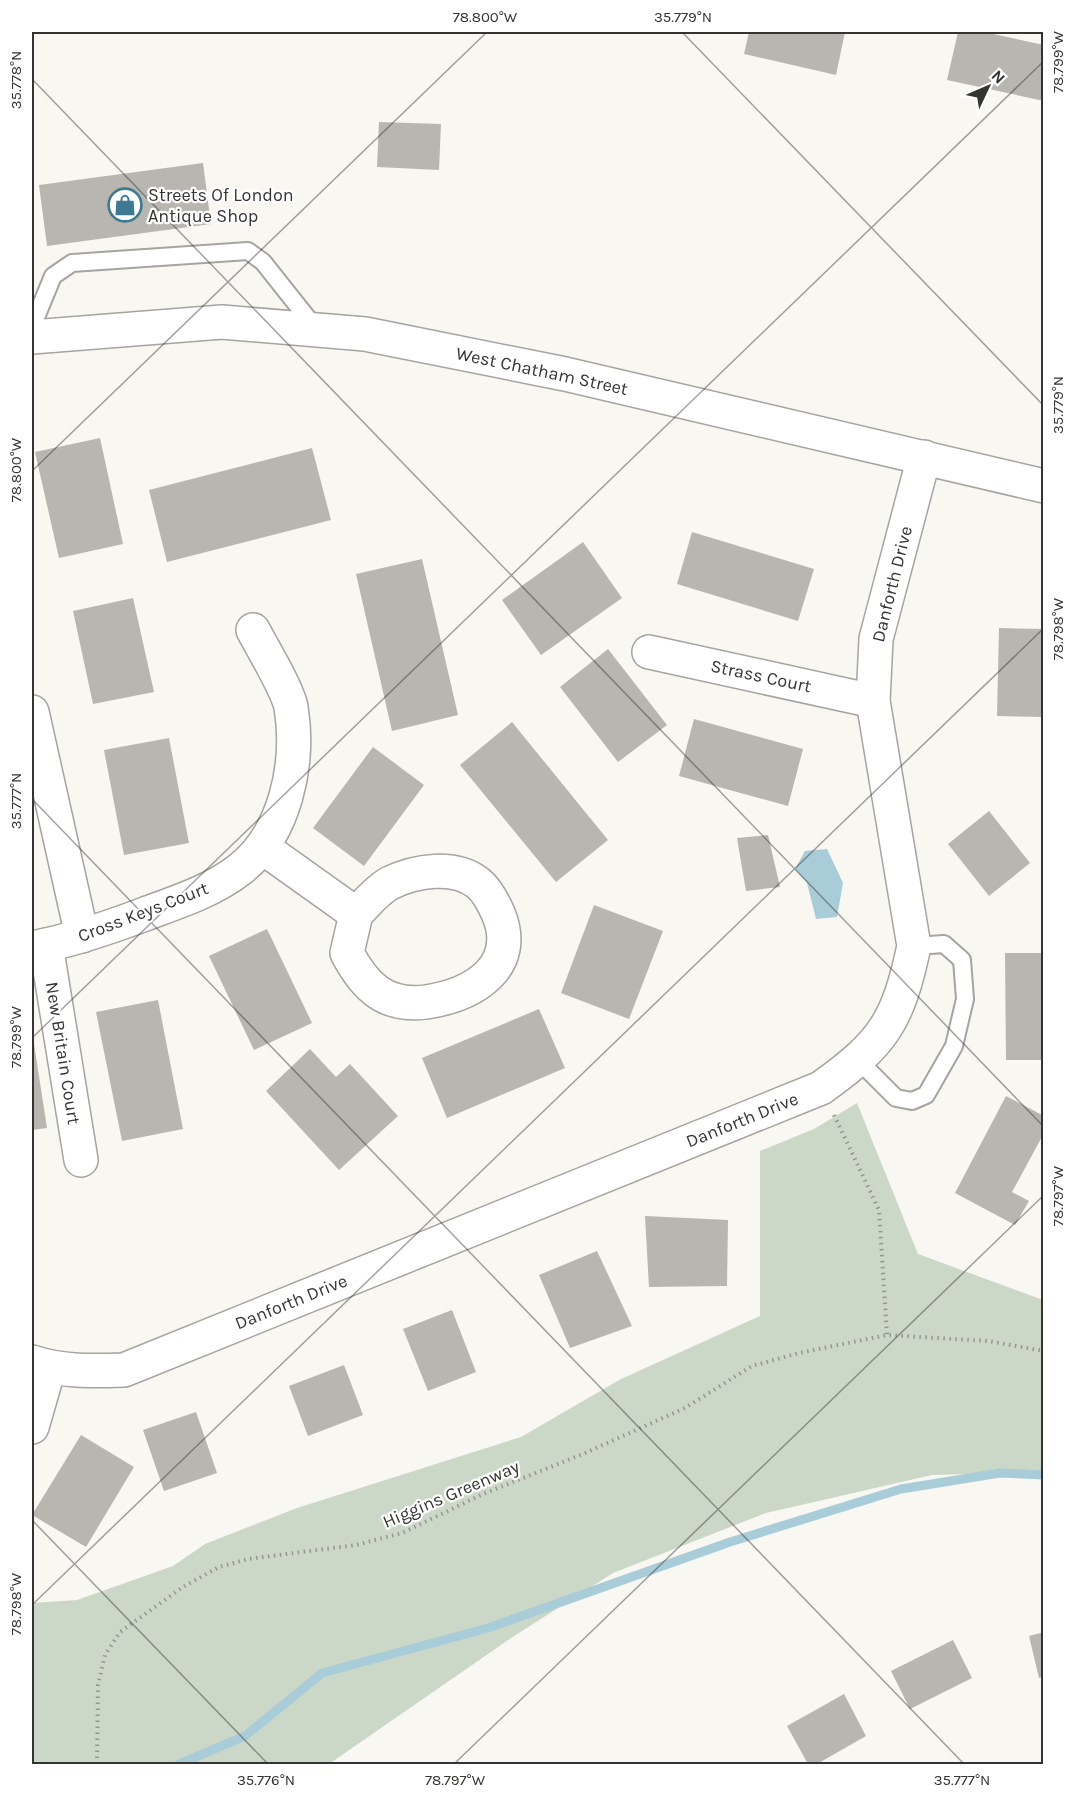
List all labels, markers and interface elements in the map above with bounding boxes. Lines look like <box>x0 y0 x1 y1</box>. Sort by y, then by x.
text: 78.800°W <box>453 8 518 26</box>
text: 35.779°N <box>654 8 712 26</box>
text: 78.799°W <box>1049 30 1067 93</box>
text: 35.778°N <box>7 51 25 109</box>
north arrow <box>958 57 1018 117</box>
text: N <box>988 66 1009 88</box>
place label: Streets Of London Antique Shop <box>148 184 294 227</box>
shop icon: Streets Of London Antique Shop <box>107 187 143 223</box>
street label: West Chatham Street <box>454 342 630 400</box>
text: 35.779°N <box>1049 376 1067 434</box>
text: 78.800°W <box>7 437 25 502</box>
street label: Danforth Drive <box>867 524 917 644</box>
text: 78.798°W <box>1049 597 1067 660</box>
street label: Strass Court <box>709 655 814 697</box>
text: 35.777°N <box>7 773 25 829</box>
street label: Cross Keys Court <box>75 877 212 947</box>
street label: New Britain Court <box>41 980 85 1126</box>
text: 78.799°W <box>7 1005 25 1068</box>
street label: Danforth Drive <box>683 1087 801 1153</box>
text: 78.797°W <box>1049 1165 1067 1226</box>
street label: Danforth Drive <box>232 1269 350 1335</box>
street label: Higgins Greenway <box>379 1455 523 1533</box>
text: 78.798°W <box>7 1572 25 1635</box>
text: 35.776°N <box>237 1771 295 1789</box>
text: 78.797°W <box>425 1771 486 1789</box>
text: 35.777°N <box>934 1771 990 1789</box>

